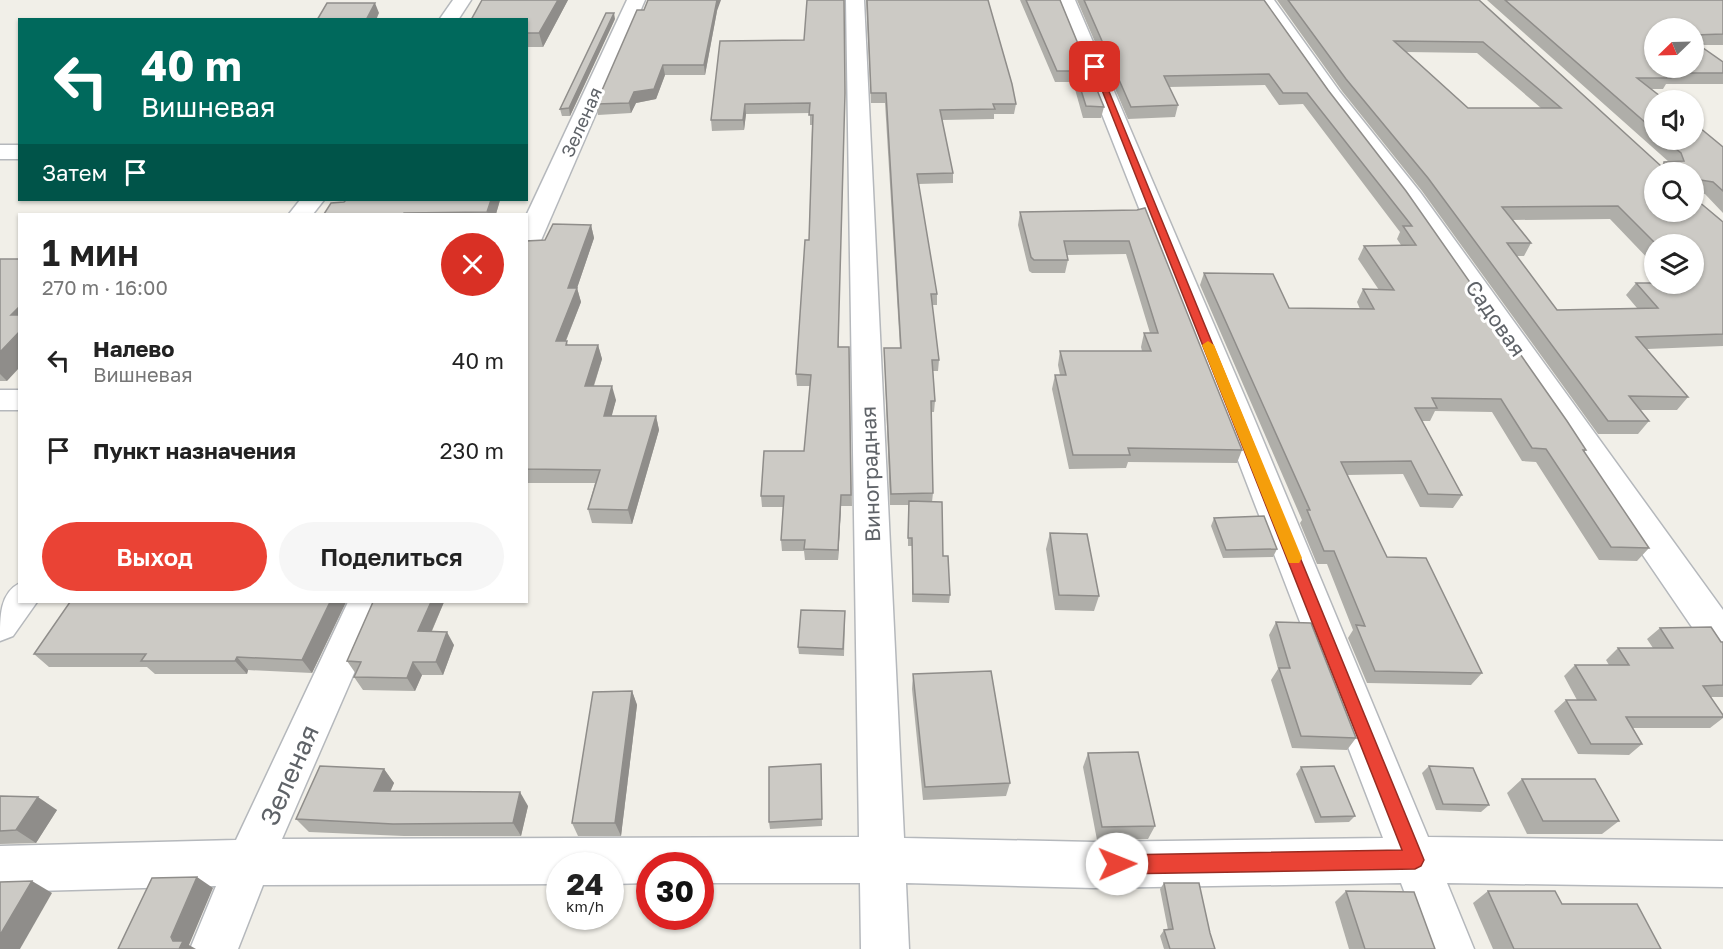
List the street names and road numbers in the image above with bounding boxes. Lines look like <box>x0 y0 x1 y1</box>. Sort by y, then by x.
street label: Зеленая <box>556 84 606 160</box>
street label: Садовая <box>1460 275 1532 361</box>
street label: Виноградная <box>855 406 885 542</box>
street label: Зеленая <box>253 720 325 830</box>

